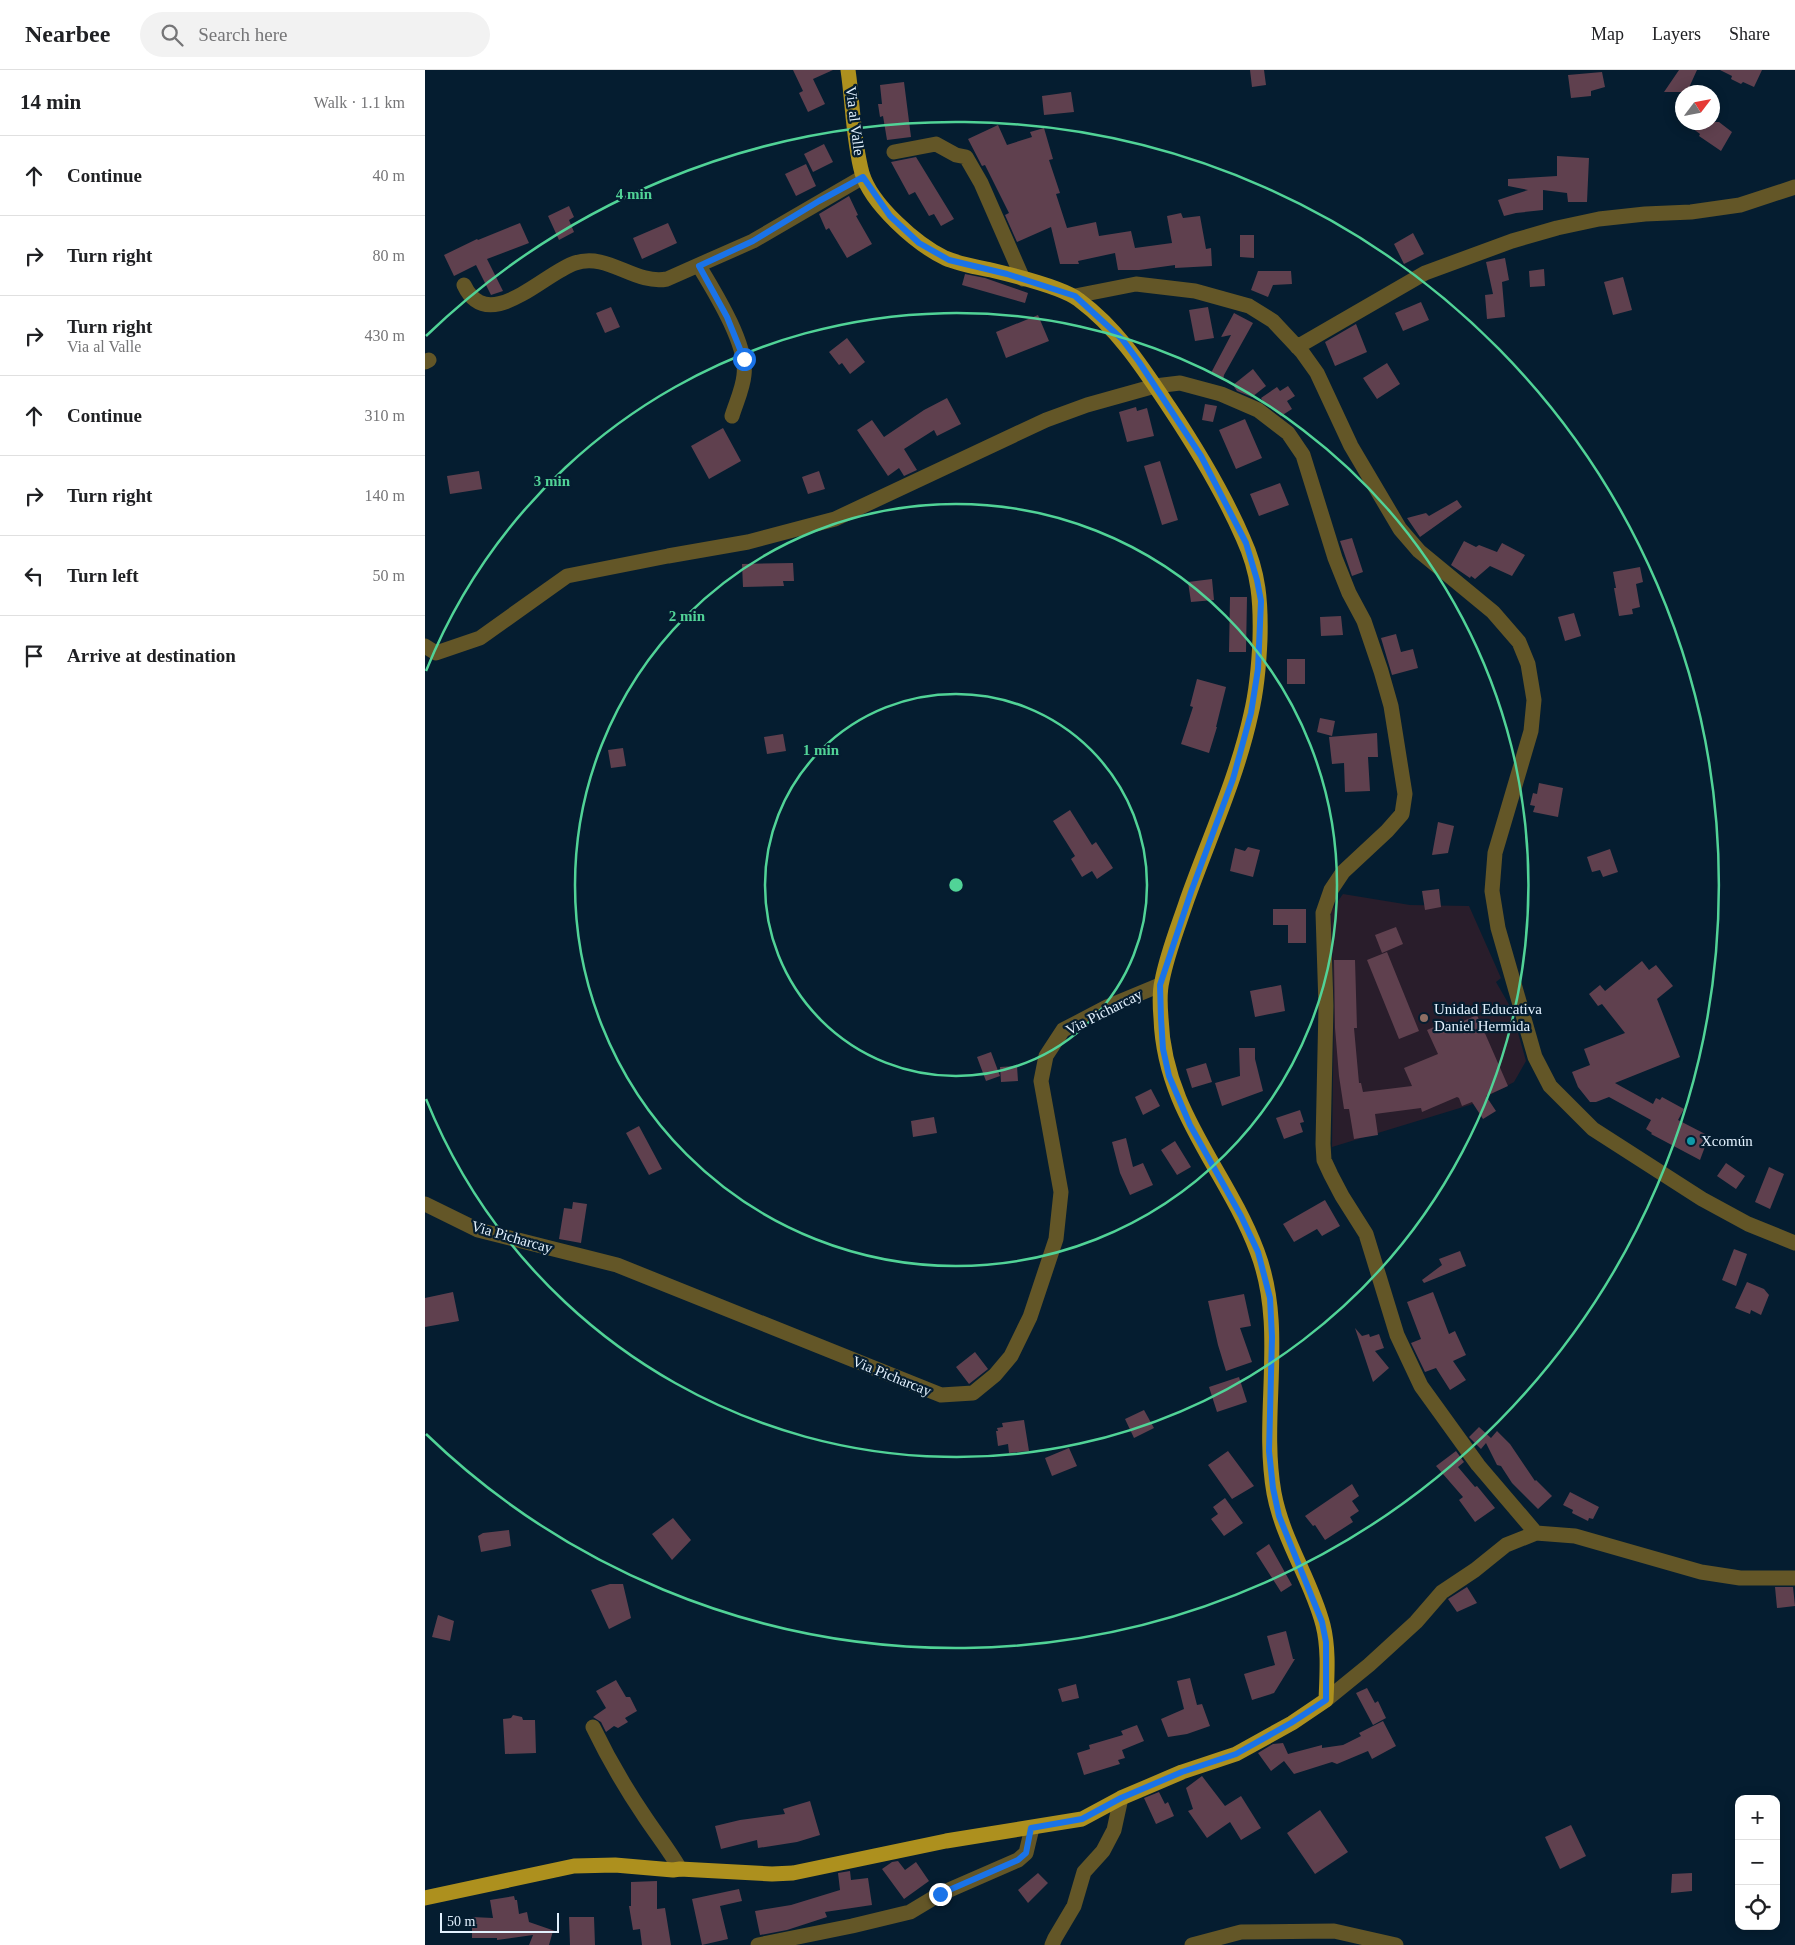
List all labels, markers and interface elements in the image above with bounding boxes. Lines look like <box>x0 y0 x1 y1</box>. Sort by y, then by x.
search box <box>140 12 490 57</box>
text: Nearbee <box>25 21 110 47</box>
icon: search <box>158 21 186 49</box>
text: Search here <box>198 24 287 45</box>
text: Map <box>1591 24 1624 44</box>
text: Layers <box>1652 24 1701 44</box>
text: Share <box>1729 24 1770 44</box>
street label: Via al Valle <box>843 85 867 157</box>
north arrow <box>1675 85 1720 130</box>
text: 14 min <box>20 90 81 114</box>
text: Walk · 1.1 km <box>314 94 405 111</box>
icon: ahead <box>20 162 48 190</box>
text: Continue <box>67 165 142 186</box>
text: 40 m <box>373 167 405 184</box>
text: 4 min <box>616 186 653 202</box>
icon: right <box>20 242 48 270</box>
text: Turn right <box>67 245 152 266</box>
text: 80 m <box>373 247 405 264</box>
text: Turn right <box>67 316 152 337</box>
icon: right <box>20 322 48 350</box>
text: 430 m <box>365 327 405 344</box>
text: Via al Valle <box>67 338 141 355</box>
route start <box>733 348 756 371</box>
icon: ahead <box>20 402 48 430</box>
text: Continue <box>67 405 142 426</box>
text: 310 m <box>365 407 405 424</box>
text: 3 min <box>534 473 571 489</box>
icon: right <box>20 482 48 510</box>
text: Turn right <box>67 485 152 506</box>
text: 140 m <box>365 487 405 504</box>
icon: left <box>20 562 48 590</box>
text: Turn left <box>67 565 139 586</box>
text: 50 m <box>373 567 405 584</box>
text: 2 min <box>669 608 706 624</box>
icon: arrive <box>20 642 48 670</box>
text: Arrive at destination <box>67 645 236 666</box>
text: 1 min <box>803 742 840 758</box>
centre of rings <box>947 876 965 894</box>
street label: Via Picharcay <box>1063 986 1145 1038</box>
place label: Unidad Educativa Daniel Hermida <box>1434 1001 1542 1034</box>
marker: Unidad Educativa Daniel Hermida <box>1418 1012 1430 1024</box>
place label: Xcomún <box>1701 1133 1753 1149</box>
marker: Xcomún <box>1685 1135 1697 1147</box>
street label: Via Picharcay <box>470 1218 555 1256</box>
street label: Via Picharcay <box>850 1353 934 1399</box>
map controls <box>1735 1795 1780 1930</box>
button: + <box>1735 1795 1780 1840</box>
button: − <box>1735 1840 1780 1885</box>
route end <box>929 1883 952 1906</box>
button: locate <box>1735 1885 1780 1930</box>
scale bar <box>440 1910 559 1933</box>
text: 50 m <box>447 1914 475 1929</box>

